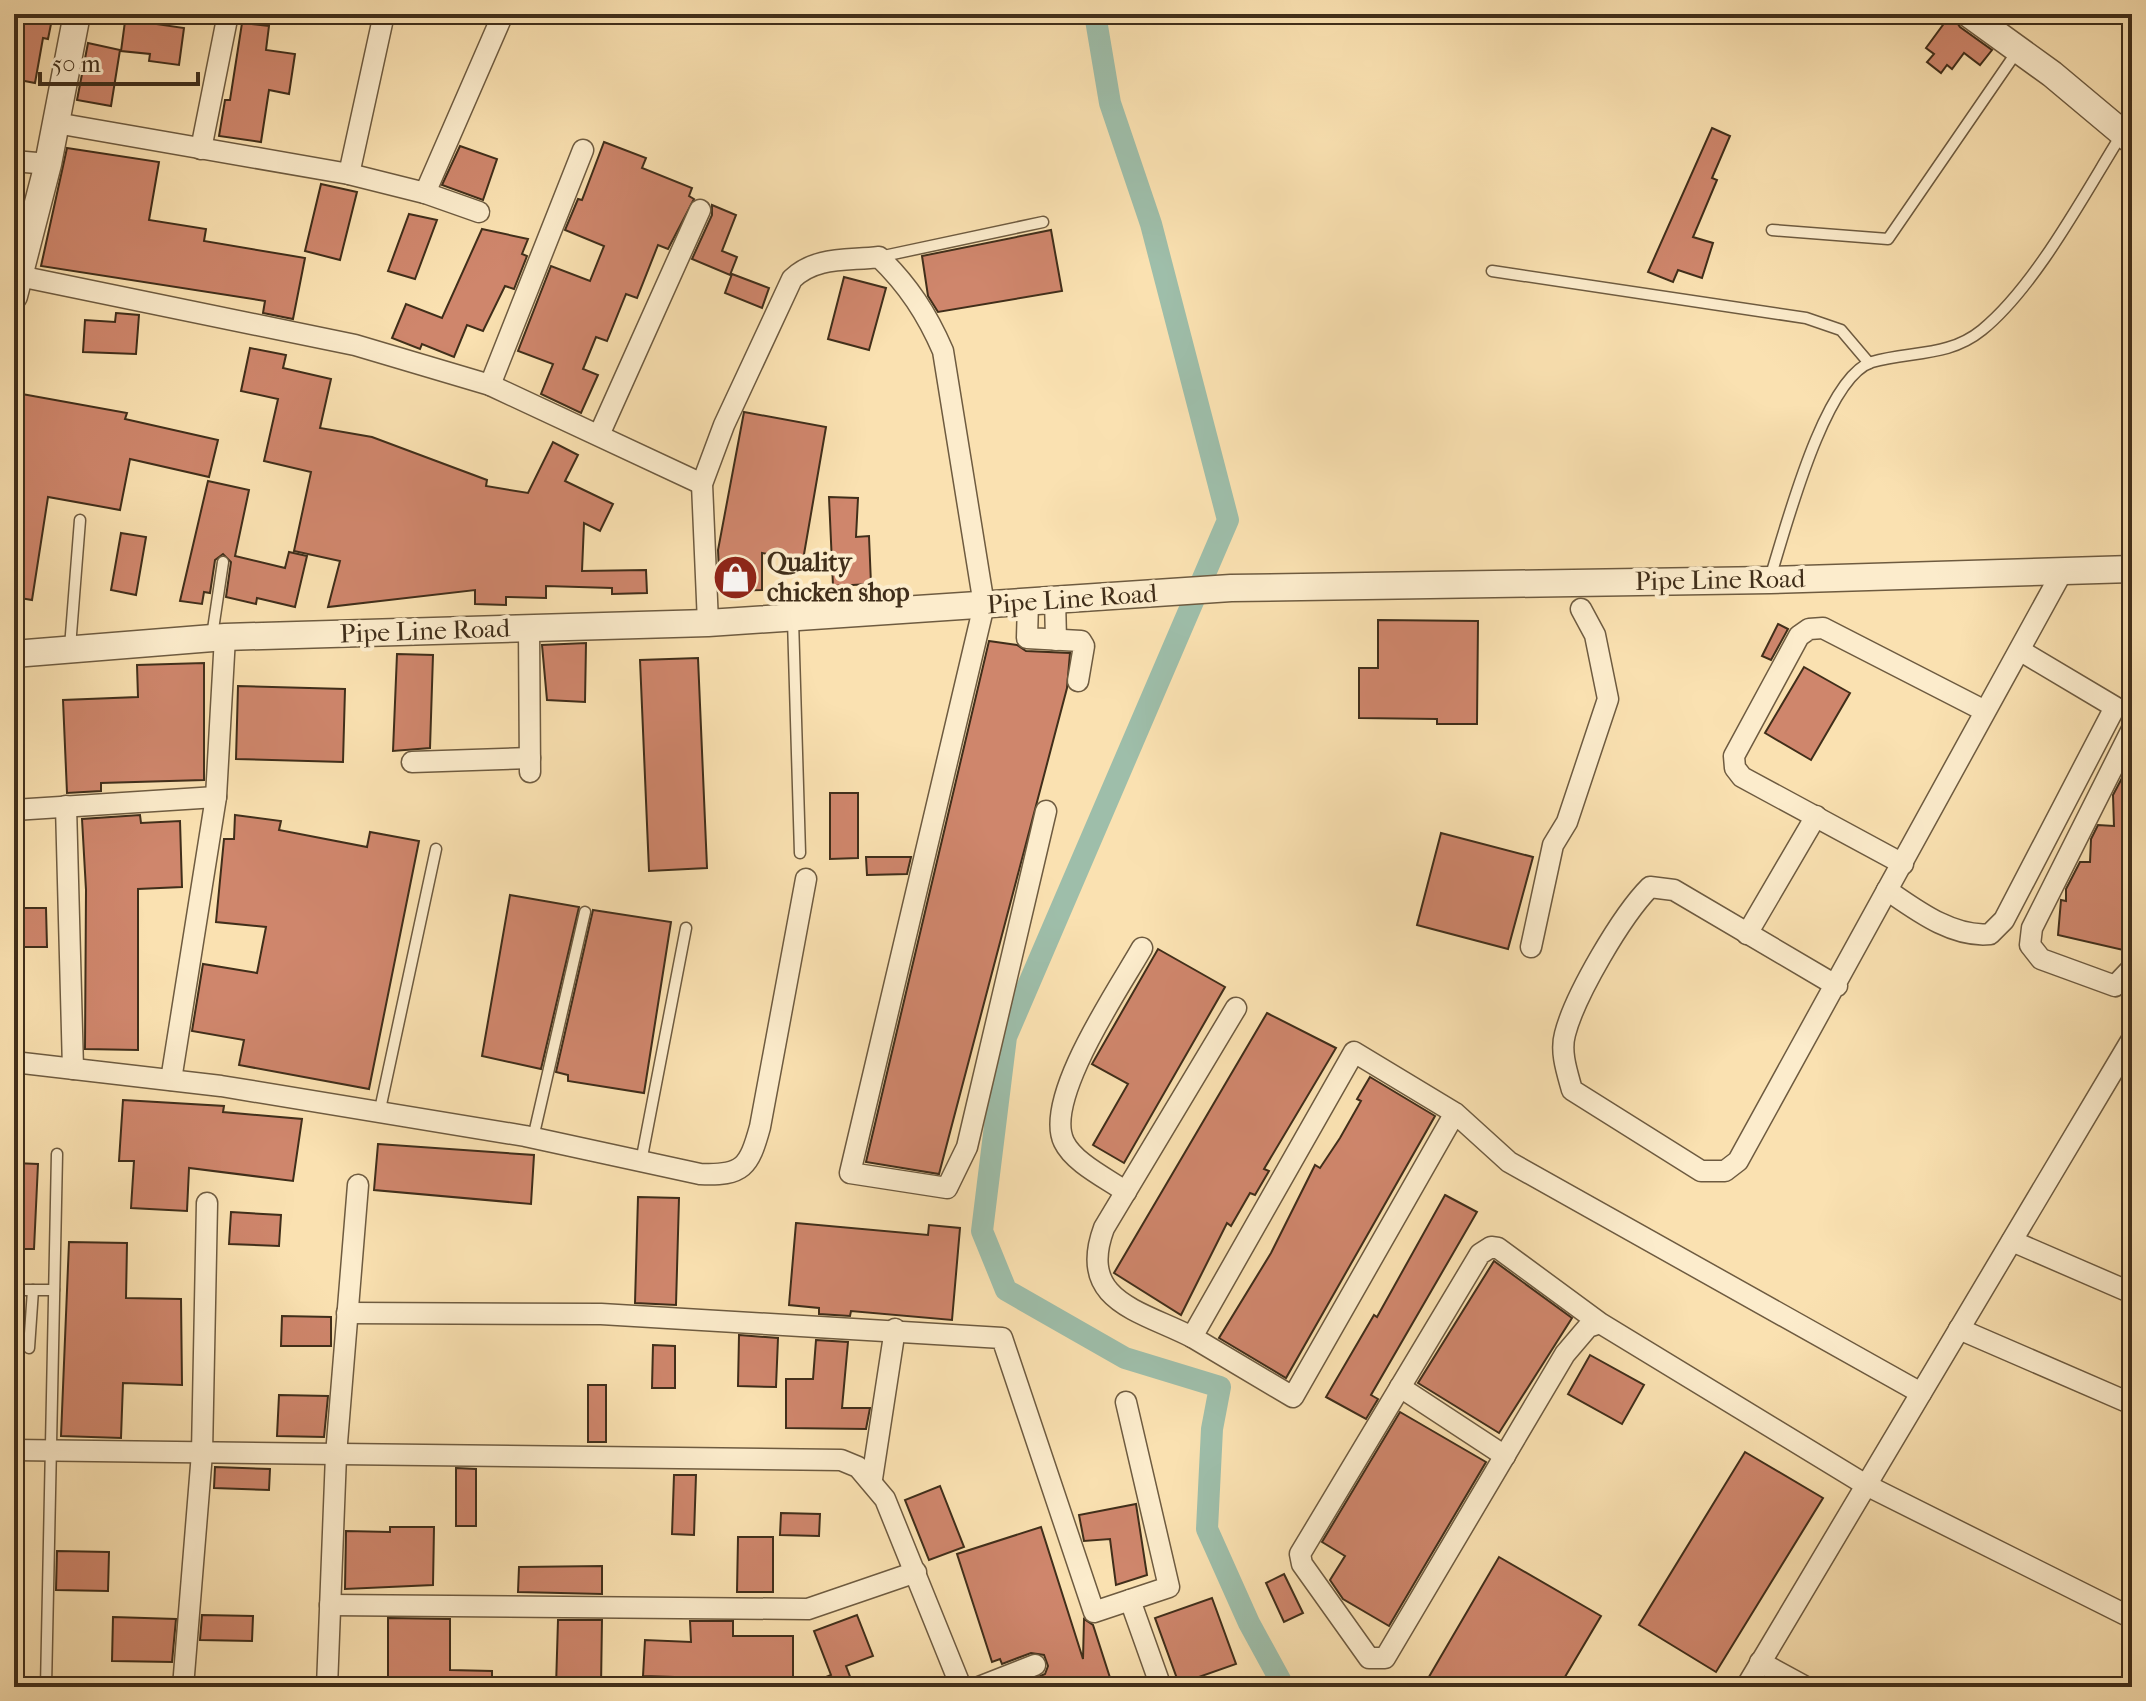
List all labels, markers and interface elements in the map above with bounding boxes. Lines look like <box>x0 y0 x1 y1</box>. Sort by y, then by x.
scale bar <box>40 36 198 86</box>
text: 50 m <box>52 50 101 78</box>
place label: Quality chicken shop <box>767 547 910 608</box>
shop icon: Quality chicken shop <box>712 553 760 601</box>
street label: Pipe Line Road <box>1634 563 1806 597</box>
street label: Pipe Line Road <box>986 578 1159 620</box>
street label: Pipe Line Road <box>339 613 512 649</box>

